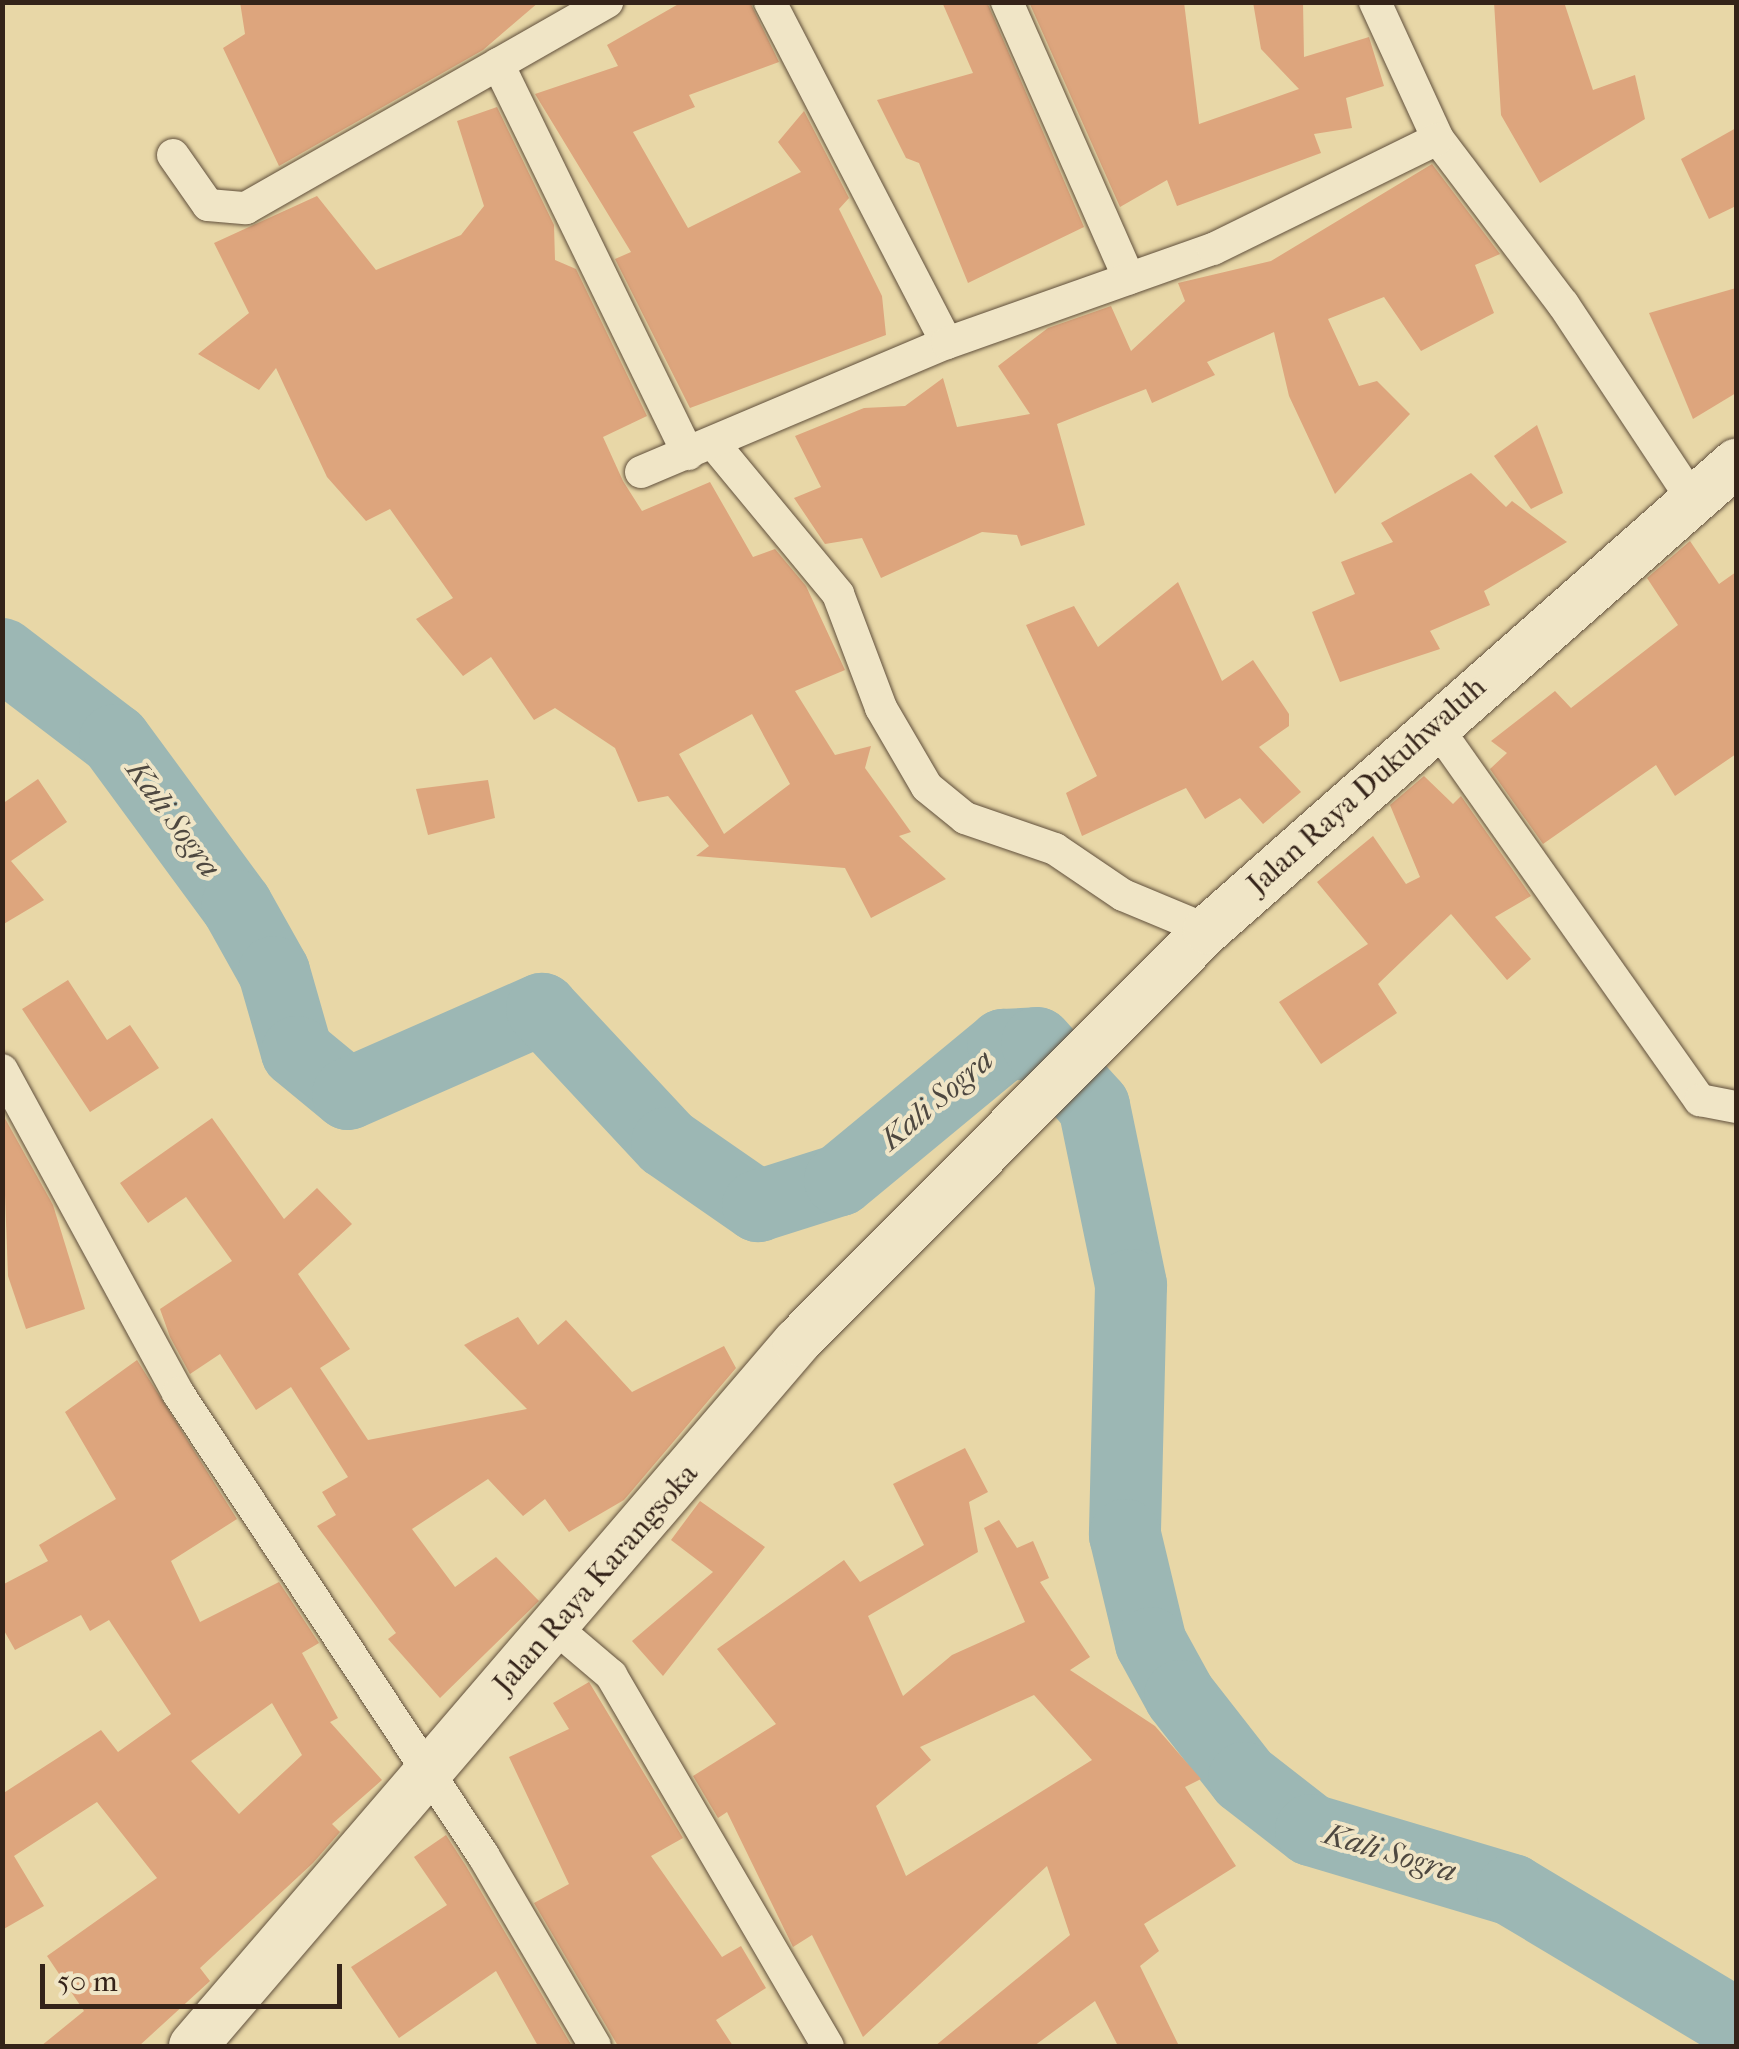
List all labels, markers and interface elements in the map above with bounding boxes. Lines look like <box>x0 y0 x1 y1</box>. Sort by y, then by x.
street label: Jalan Raya Dukuhwaluh <box>1240 669 1494 903</box>
water label: Kali Sogra <box>117 753 229 885</box>
water label: Kali Sogra <box>872 1041 1002 1159</box>
street label: Jalan Raya Karangsoka <box>486 1456 706 1702</box>
water label: Kali Sogra <box>1319 1815 1461 1891</box>
scale bar <box>45 1944 348 2006</box>
text: 50 m <box>57 1964 118 1999</box>

